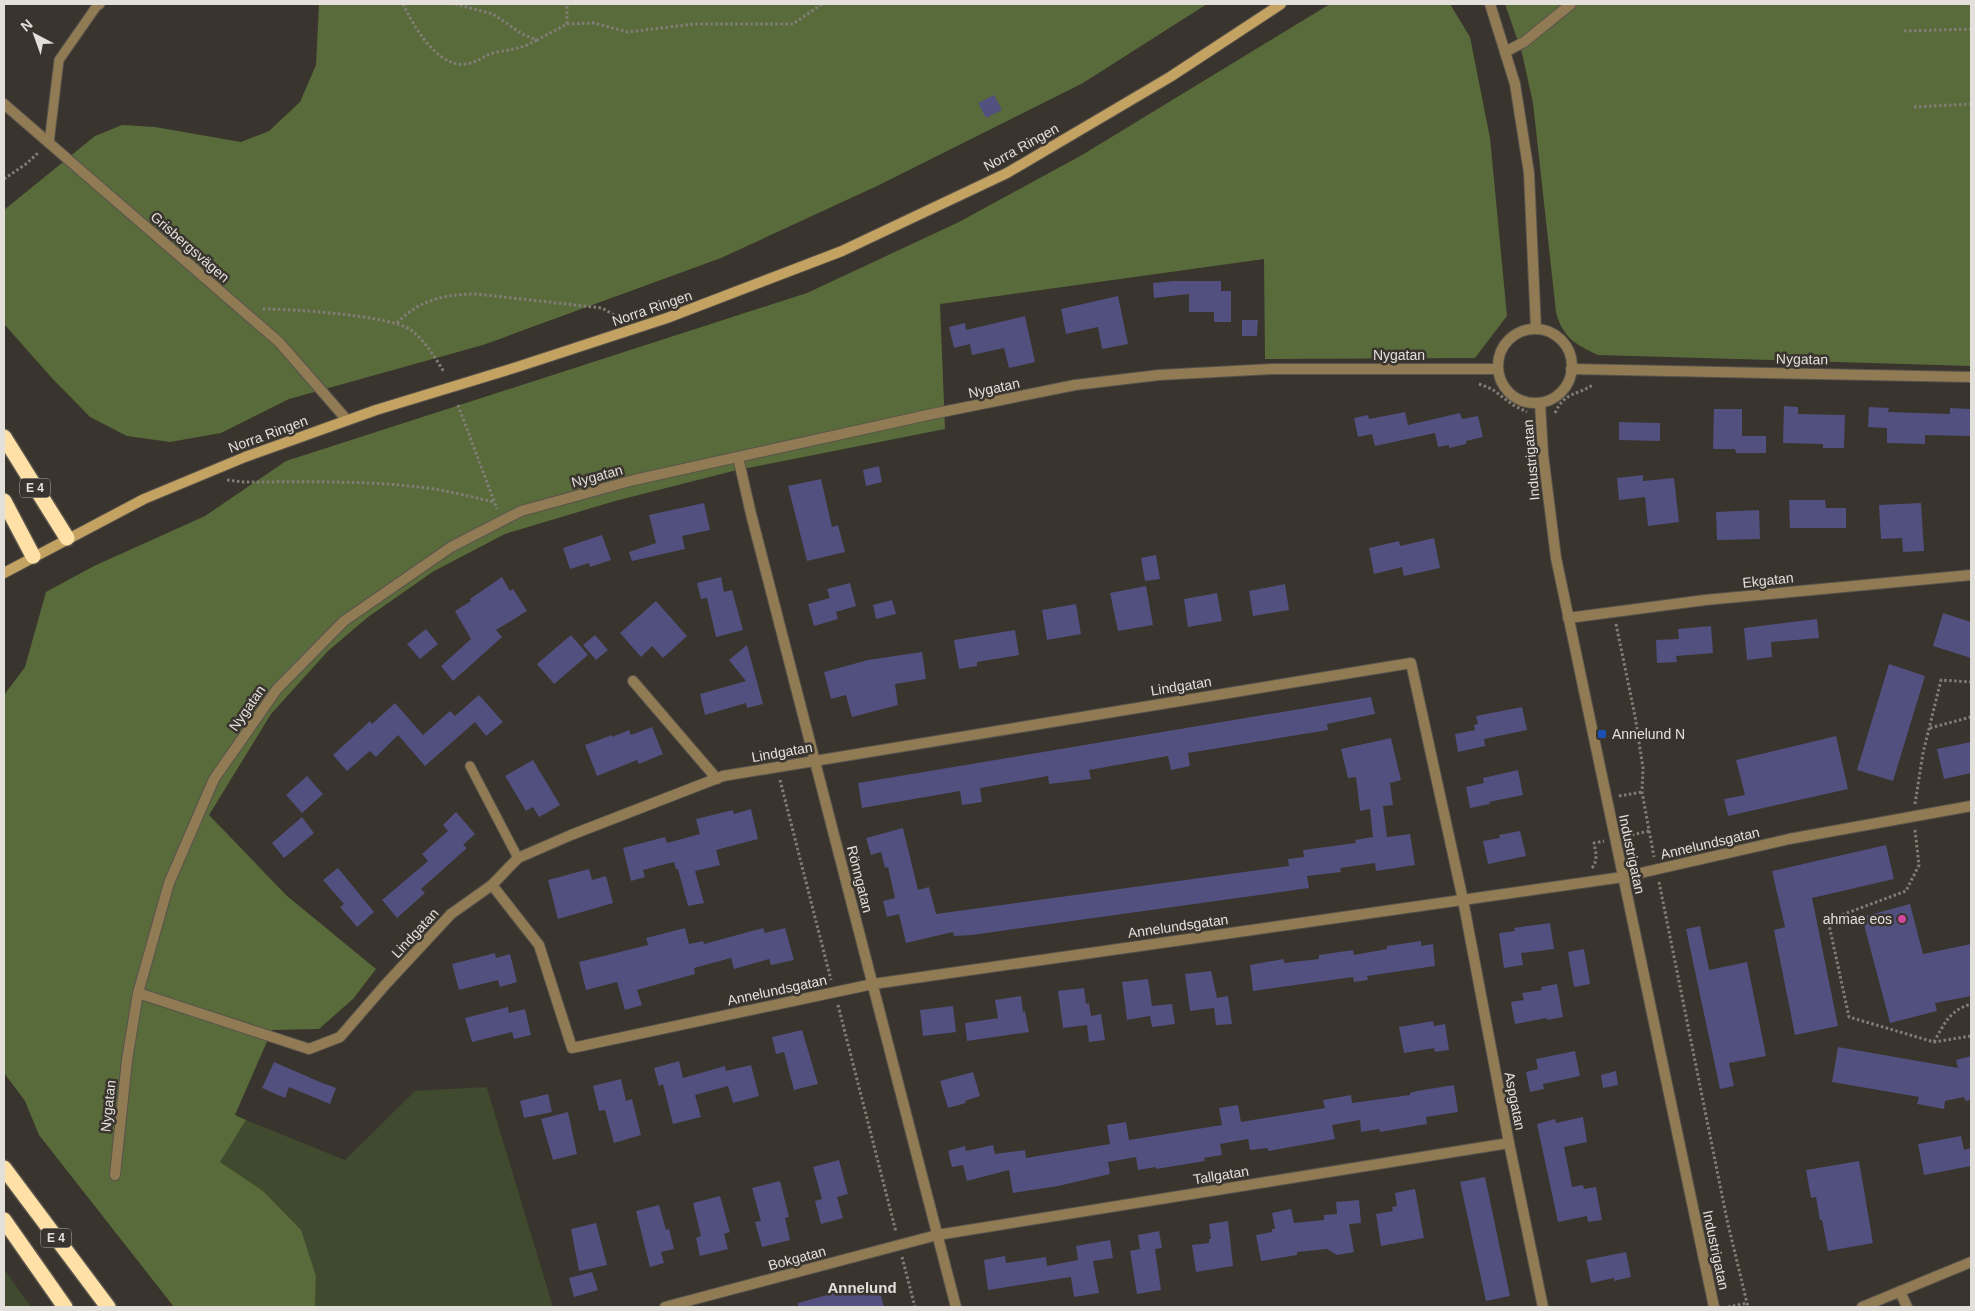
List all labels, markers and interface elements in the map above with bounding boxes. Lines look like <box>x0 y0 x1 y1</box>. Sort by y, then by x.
north arrow <box>10 10 60 60</box>
text: N <box>17 16 36 35</box>
street label: Norra Ringen <box>981 120 1061 174</box>
street label: Grisbergsvägen <box>147 209 233 285</box>
street label: Norra Ringen <box>610 287 694 329</box>
street label: Nygatan <box>1373 347 1425 363</box>
street label: Nygatan <box>1776 351 1828 367</box>
street label: Nygatan <box>967 375 1021 401</box>
street label: Norra Ringen <box>226 412 310 456</box>
street label: Industrigatan <box>1520 419 1542 501</box>
street label: Nygatan <box>570 462 624 490</box>
road number: E 4 <box>20 478 50 498</box>
street label: Ekgatan <box>1742 569 1794 591</box>
street label: Lindgatan <box>1149 673 1213 699</box>
street label: Nygatan <box>225 682 269 734</box>
place label: Annelund N <box>1612 726 1685 742</box>
marker: Annelund N <box>1596 728 1608 740</box>
street label: Lindgatan <box>750 739 814 765</box>
street label: Industrigatan <box>1616 813 1648 895</box>
street label: Annelundsgatan <box>1659 824 1761 862</box>
street label: Rönngatan <box>844 844 876 914</box>
street label: Lindgatan <box>388 905 442 961</box>
street label: Annelundsgatan <box>1127 911 1229 941</box>
place label: ahmae eos <box>1823 911 1892 927</box>
marker: ahmae eos <box>1896 913 1908 925</box>
street label: Annelundsgatan <box>726 972 828 1008</box>
street label: Aspgatan <box>1502 1070 1528 1132</box>
street label: Nygatan <box>97 1079 119 1133</box>
street label: Tallgatan <box>1192 1163 1250 1187</box>
street label: Industrigatan <box>1700 1209 1732 1291</box>
road number: E 4 <box>41 1228 71 1248</box>
street label: Bokgatan <box>766 1243 828 1273</box>
district label: Annelund <box>827 1279 897 1296</box>

